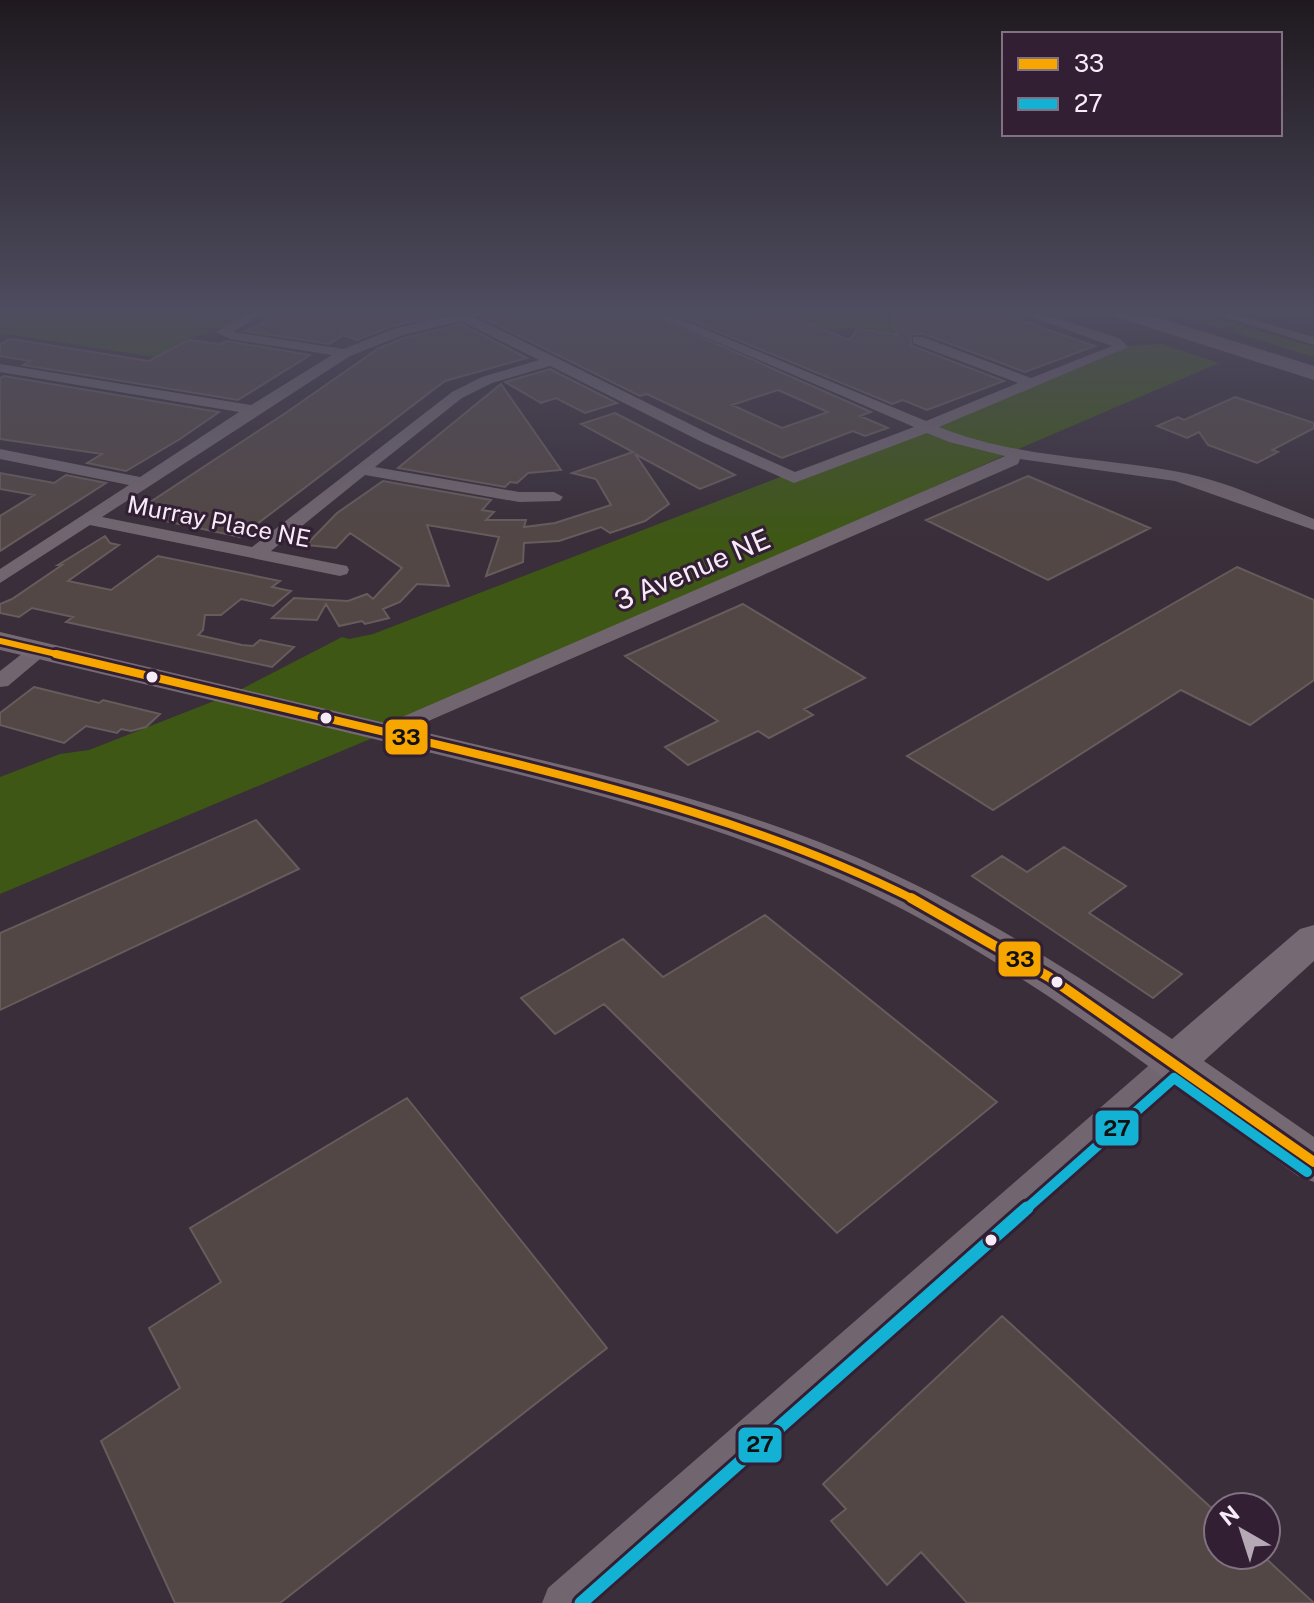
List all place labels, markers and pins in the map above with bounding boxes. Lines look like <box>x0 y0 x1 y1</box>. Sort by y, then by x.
unlabelled marker <box>144 669 160 685</box>
unlabelled marker <box>318 710 334 726</box>
unlabelled marker <box>1049 974 1065 990</box>
unlabelled marker <box>983 1232 999 1248</box>

